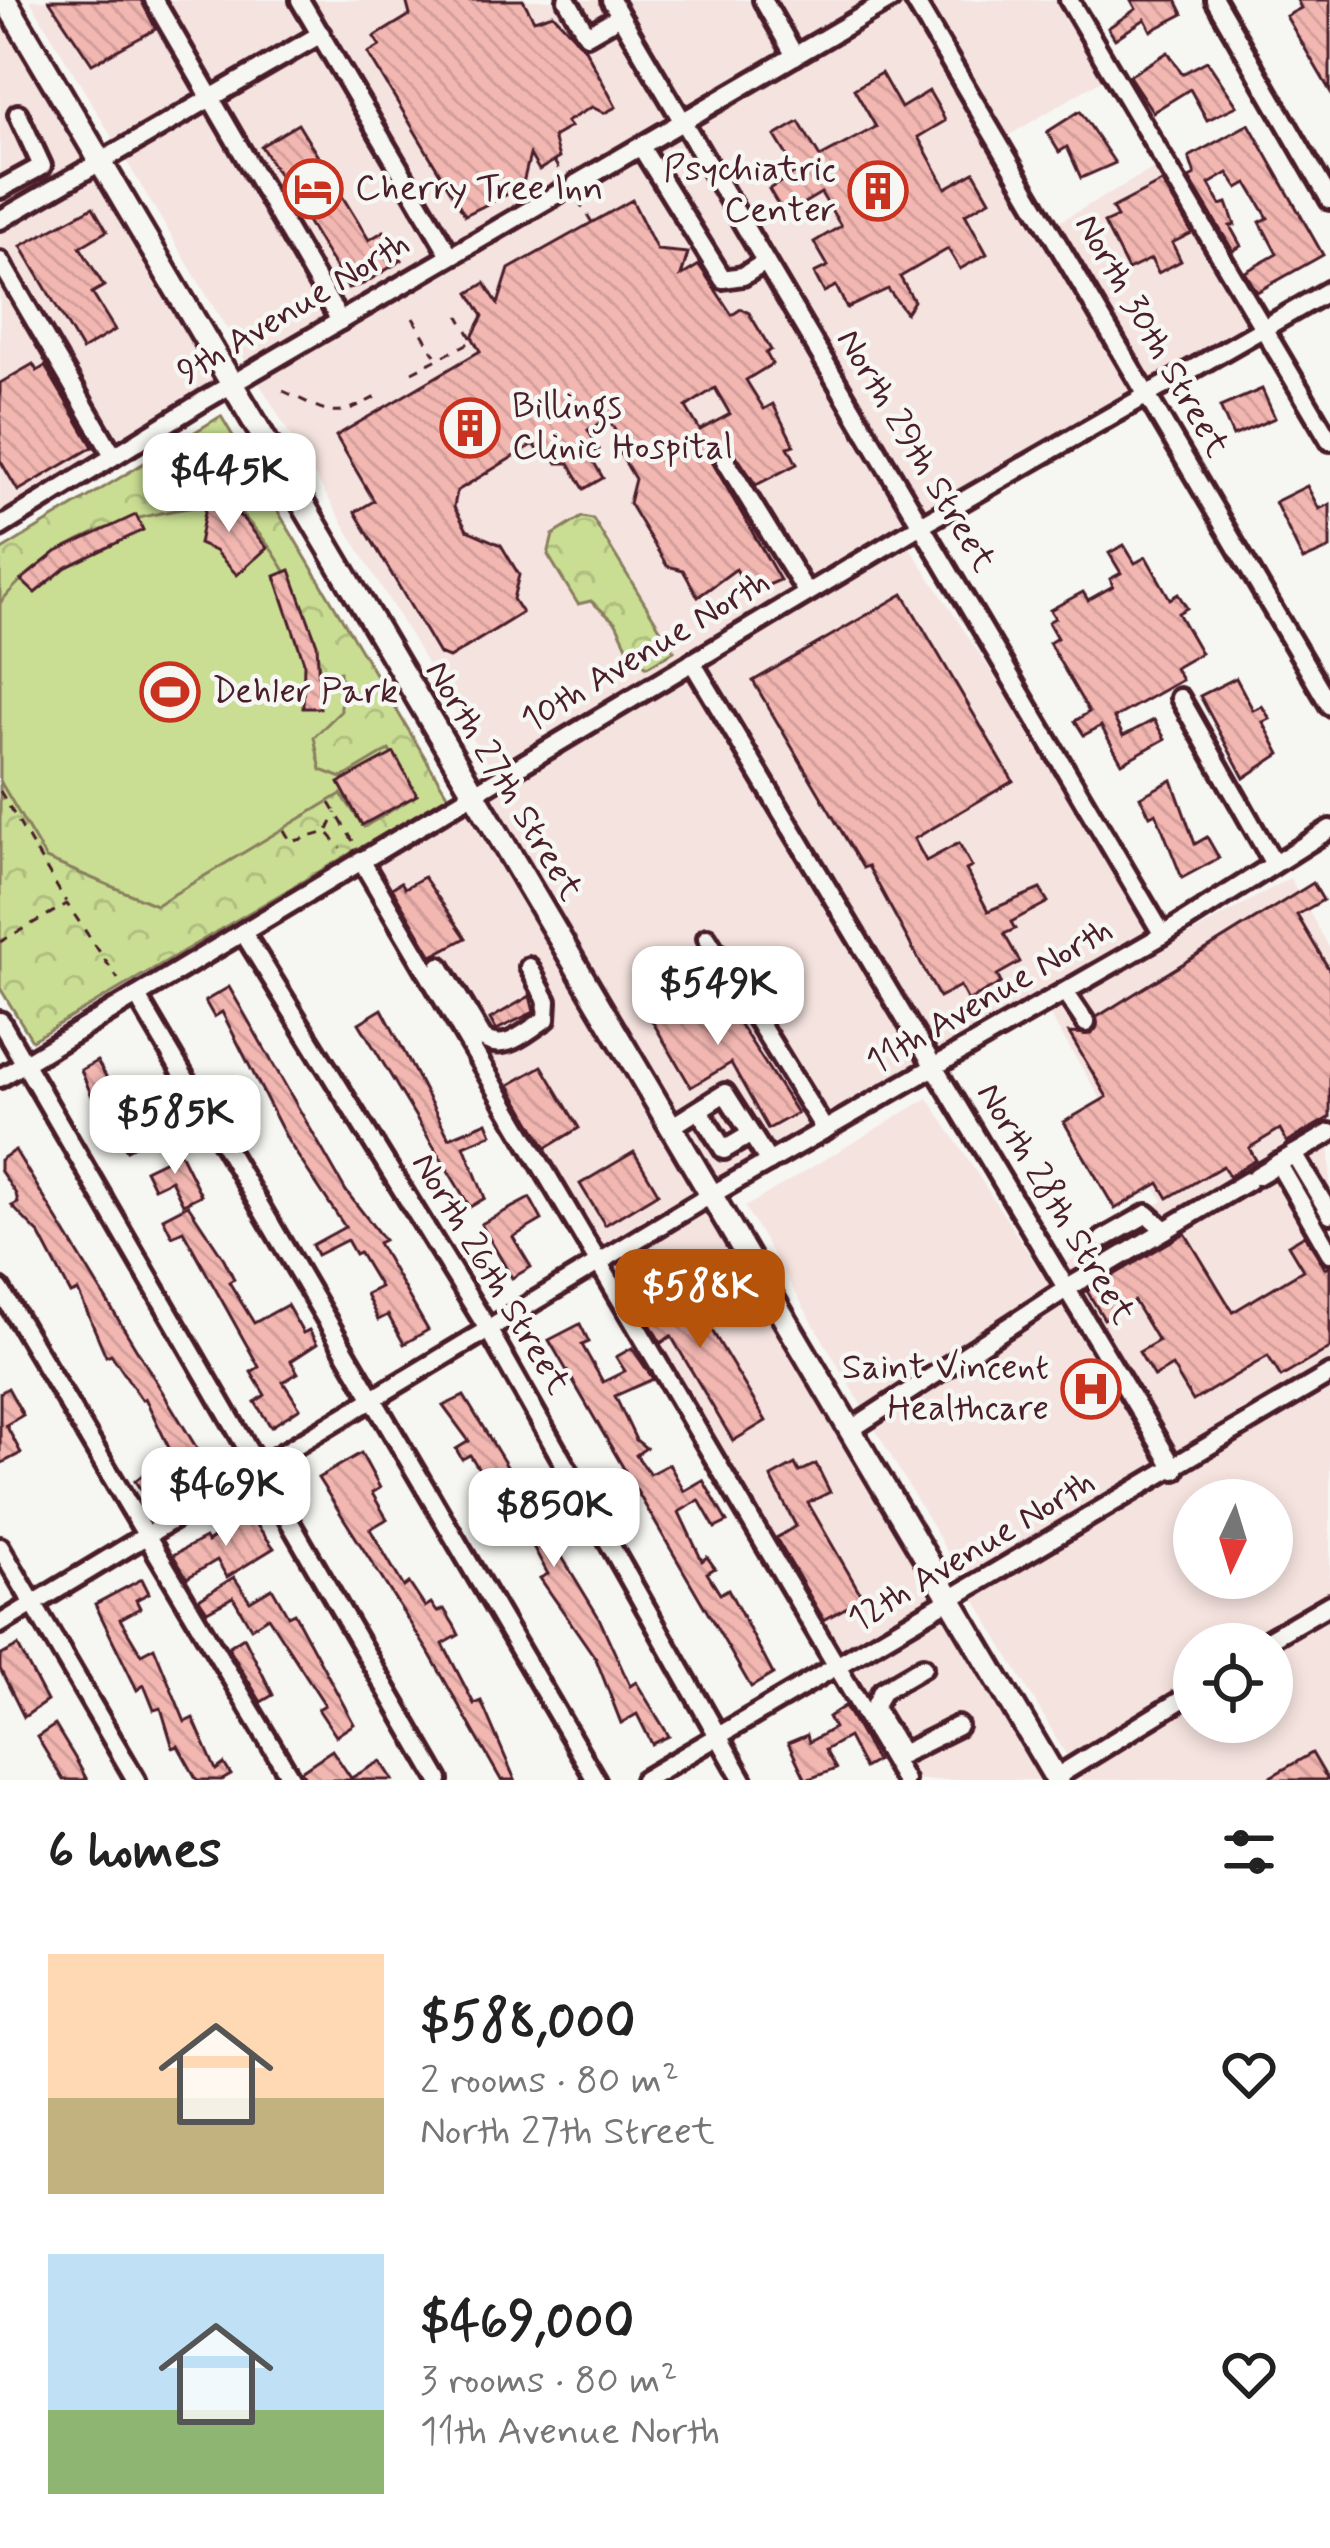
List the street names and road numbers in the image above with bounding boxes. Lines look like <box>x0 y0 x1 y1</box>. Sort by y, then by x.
street label: North 30th Street <box>1062 206 1240 466</box>
street label: 9th Avenue North <box>169 221 419 397</box>
street label: North 29th Street <box>824 321 1006 581</box>
street label: 10th Avenue North <box>513 559 779 745</box>
street label: North 27th Street <box>413 652 593 910</box>
street label: 11th Avenue North <box>858 907 1122 1087</box>
street label: North 28th Street <box>964 1075 1146 1333</box>
street label: North 26th Street <box>399 1144 581 1404</box>
street label: 12th Avenue North <box>840 1460 1104 1644</box>

